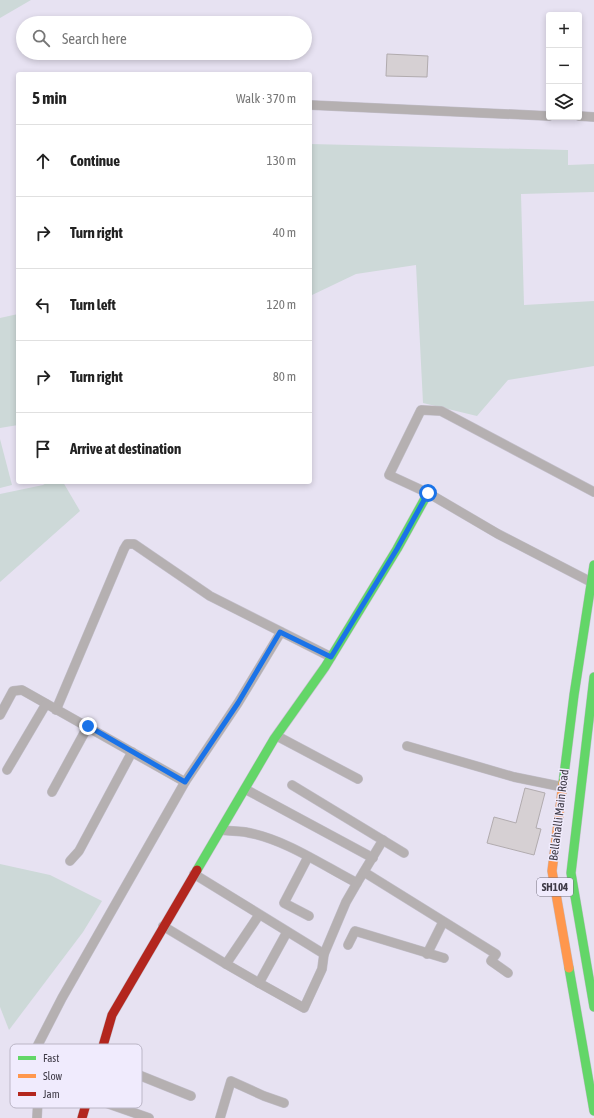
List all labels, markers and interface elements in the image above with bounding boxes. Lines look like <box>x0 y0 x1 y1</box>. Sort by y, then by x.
map controls <box>546 12 582 120</box>
button: + <box>546 12 582 48</box>
search box <box>16 16 312 60</box>
icon: search <box>30 27 52 49</box>
text: Search here <box>62 30 127 47</box>
button: − <box>546 48 582 84</box>
button: layers <box>546 84 582 120</box>
text: 5 min <box>32 88 67 108</box>
text: Walk · 370 m <box>236 91 296 106</box>
icon: ahead <box>32 150 54 172</box>
text: Continue <box>70 152 120 169</box>
text: 130 m <box>267 153 296 168</box>
icon: right <box>32 222 54 244</box>
text: Turn right <box>70 224 123 241</box>
text: 40 m <box>273 225 296 240</box>
icon: left <box>32 294 54 316</box>
text: Turn left <box>70 296 116 313</box>
text: 120 m <box>267 297 296 312</box>
icon: right <box>32 366 54 388</box>
text: Turn right <box>70 368 123 385</box>
text: 80 m <box>273 369 296 384</box>
icon: arrive <box>32 438 54 460</box>
text: Arrive at destination <box>70 440 181 457</box>
route start <box>419 484 437 502</box>
route end <box>79 717 97 735</box>
street label: Bellahalli Main Road <box>546 768 572 862</box>
road number: SH104 <box>537 878 573 896</box>
legend <box>10 1044 142 1108</box>
text: Fast <box>43 1052 59 1064</box>
text: Slow <box>43 1070 62 1082</box>
text: Jam <box>43 1088 60 1100</box>

